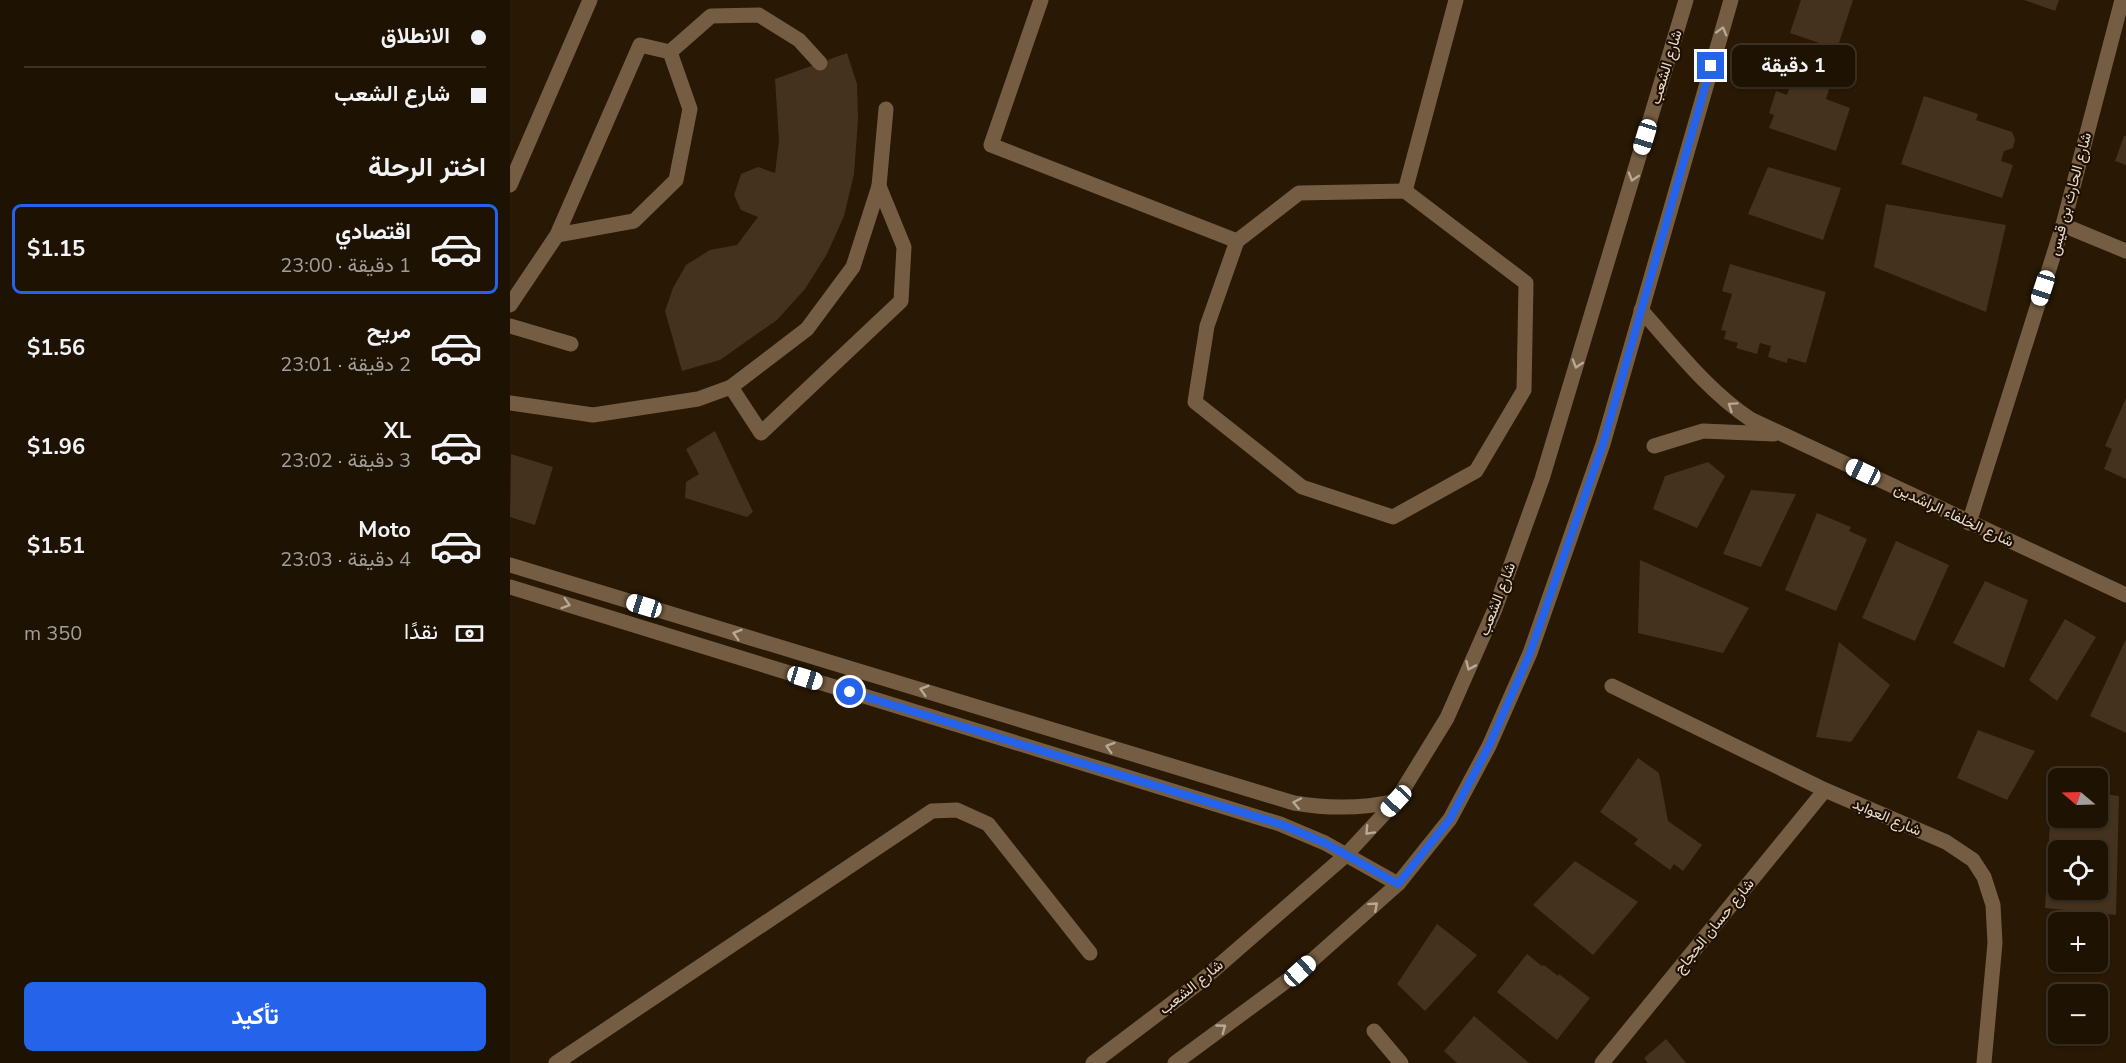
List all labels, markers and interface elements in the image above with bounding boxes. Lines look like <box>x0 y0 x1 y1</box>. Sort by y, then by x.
text: الانطلاق <box>381 21 450 51</box>
one-way arrow <box>1715 26 1727 37</box>
street label: شارع الشعب <box>1645 27 1688 107</box>
callout: 1 دقيقة <box>1732 45 1855 87</box>
route end <box>1697 52 1724 79</box>
text: 1 دقيقة <box>1761 52 1826 79</box>
text: شارع الشعب <box>334 79 450 109</box>
car <box>1631 117 1659 157</box>
street label: شارع الحارث بن قيس <box>2044 130 2097 258</box>
text: اختر الرحلة <box>368 149 486 186</box>
one-way arrow <box>1628 171 1640 182</box>
text: اقتصادي <box>335 217 411 247</box>
icon: car <box>429 222 483 276</box>
text: $1.15 <box>27 234 85 264</box>
text: 1 دقيقة · 23:00 <box>280 252 411 279</box>
car <box>2029 268 2057 308</box>
text: مريح <box>367 316 411 346</box>
icon: car <box>429 321 483 375</box>
text: $1.56 <box>27 333 85 363</box>
text: 2 دقيقة · 23:01 <box>280 351 411 378</box>
one-way arrow <box>1572 358 1584 368</box>
one-way arrow <box>1727 402 1738 413</box>
text: XL <box>384 416 411 446</box>
icon: car <box>429 420 483 474</box>
text: $1.96 <box>27 432 85 462</box>
text: 3 دقيقة · 23:02 <box>280 447 411 474</box>
car <box>1843 456 1883 488</box>
street label: شارع الخلفاء الراشدين <box>1890 478 2017 553</box>
text: Moto <box>358 515 411 545</box>
icon: car <box>429 519 483 573</box>
text: $1.51 <box>27 531 85 561</box>
text: 4 دقيقة · 23:03 <box>280 546 411 573</box>
street label: شارع الشعب <box>1474 559 1521 639</box>
car <box>624 592 664 620</box>
one-way arrow <box>560 597 571 610</box>
text: نقدًا <box>404 617 438 647</box>
icon: cash <box>453 617 486 650</box>
text: 350 m <box>24 620 82 647</box>
one-way arrow <box>732 629 743 641</box>
one-way arrow <box>1465 660 1477 671</box>
car <box>785 664 825 692</box>
route start <box>836 678 863 705</box>
one-way arrow <box>919 685 930 698</box>
one-way arrow <box>1105 742 1116 754</box>
north arrow <box>2048 768 2108 828</box>
map controls <box>2048 768 2108 1044</box>
car <box>1377 782 1415 820</box>
street label: شارع العوابد <box>1849 794 1925 841</box>
one-way arrow <box>1292 797 1302 810</box>
one-way arrow <box>1365 824 1376 835</box>
button: locate <box>2048 840 2108 900</box>
street label: شارع حسان الحجاج <box>1669 874 1759 978</box>
one-way arrow <box>1367 902 1378 913</box>
button: + <box>2048 912 2108 972</box>
car <box>1281 952 1319 990</box>
street label: شارع الشعب <box>1155 955 1228 1020</box>
button: تأكيد <box>24 982 486 1051</box>
button: − <box>2048 984 2108 1044</box>
one-way arrow <box>1216 1025 1227 1036</box>

